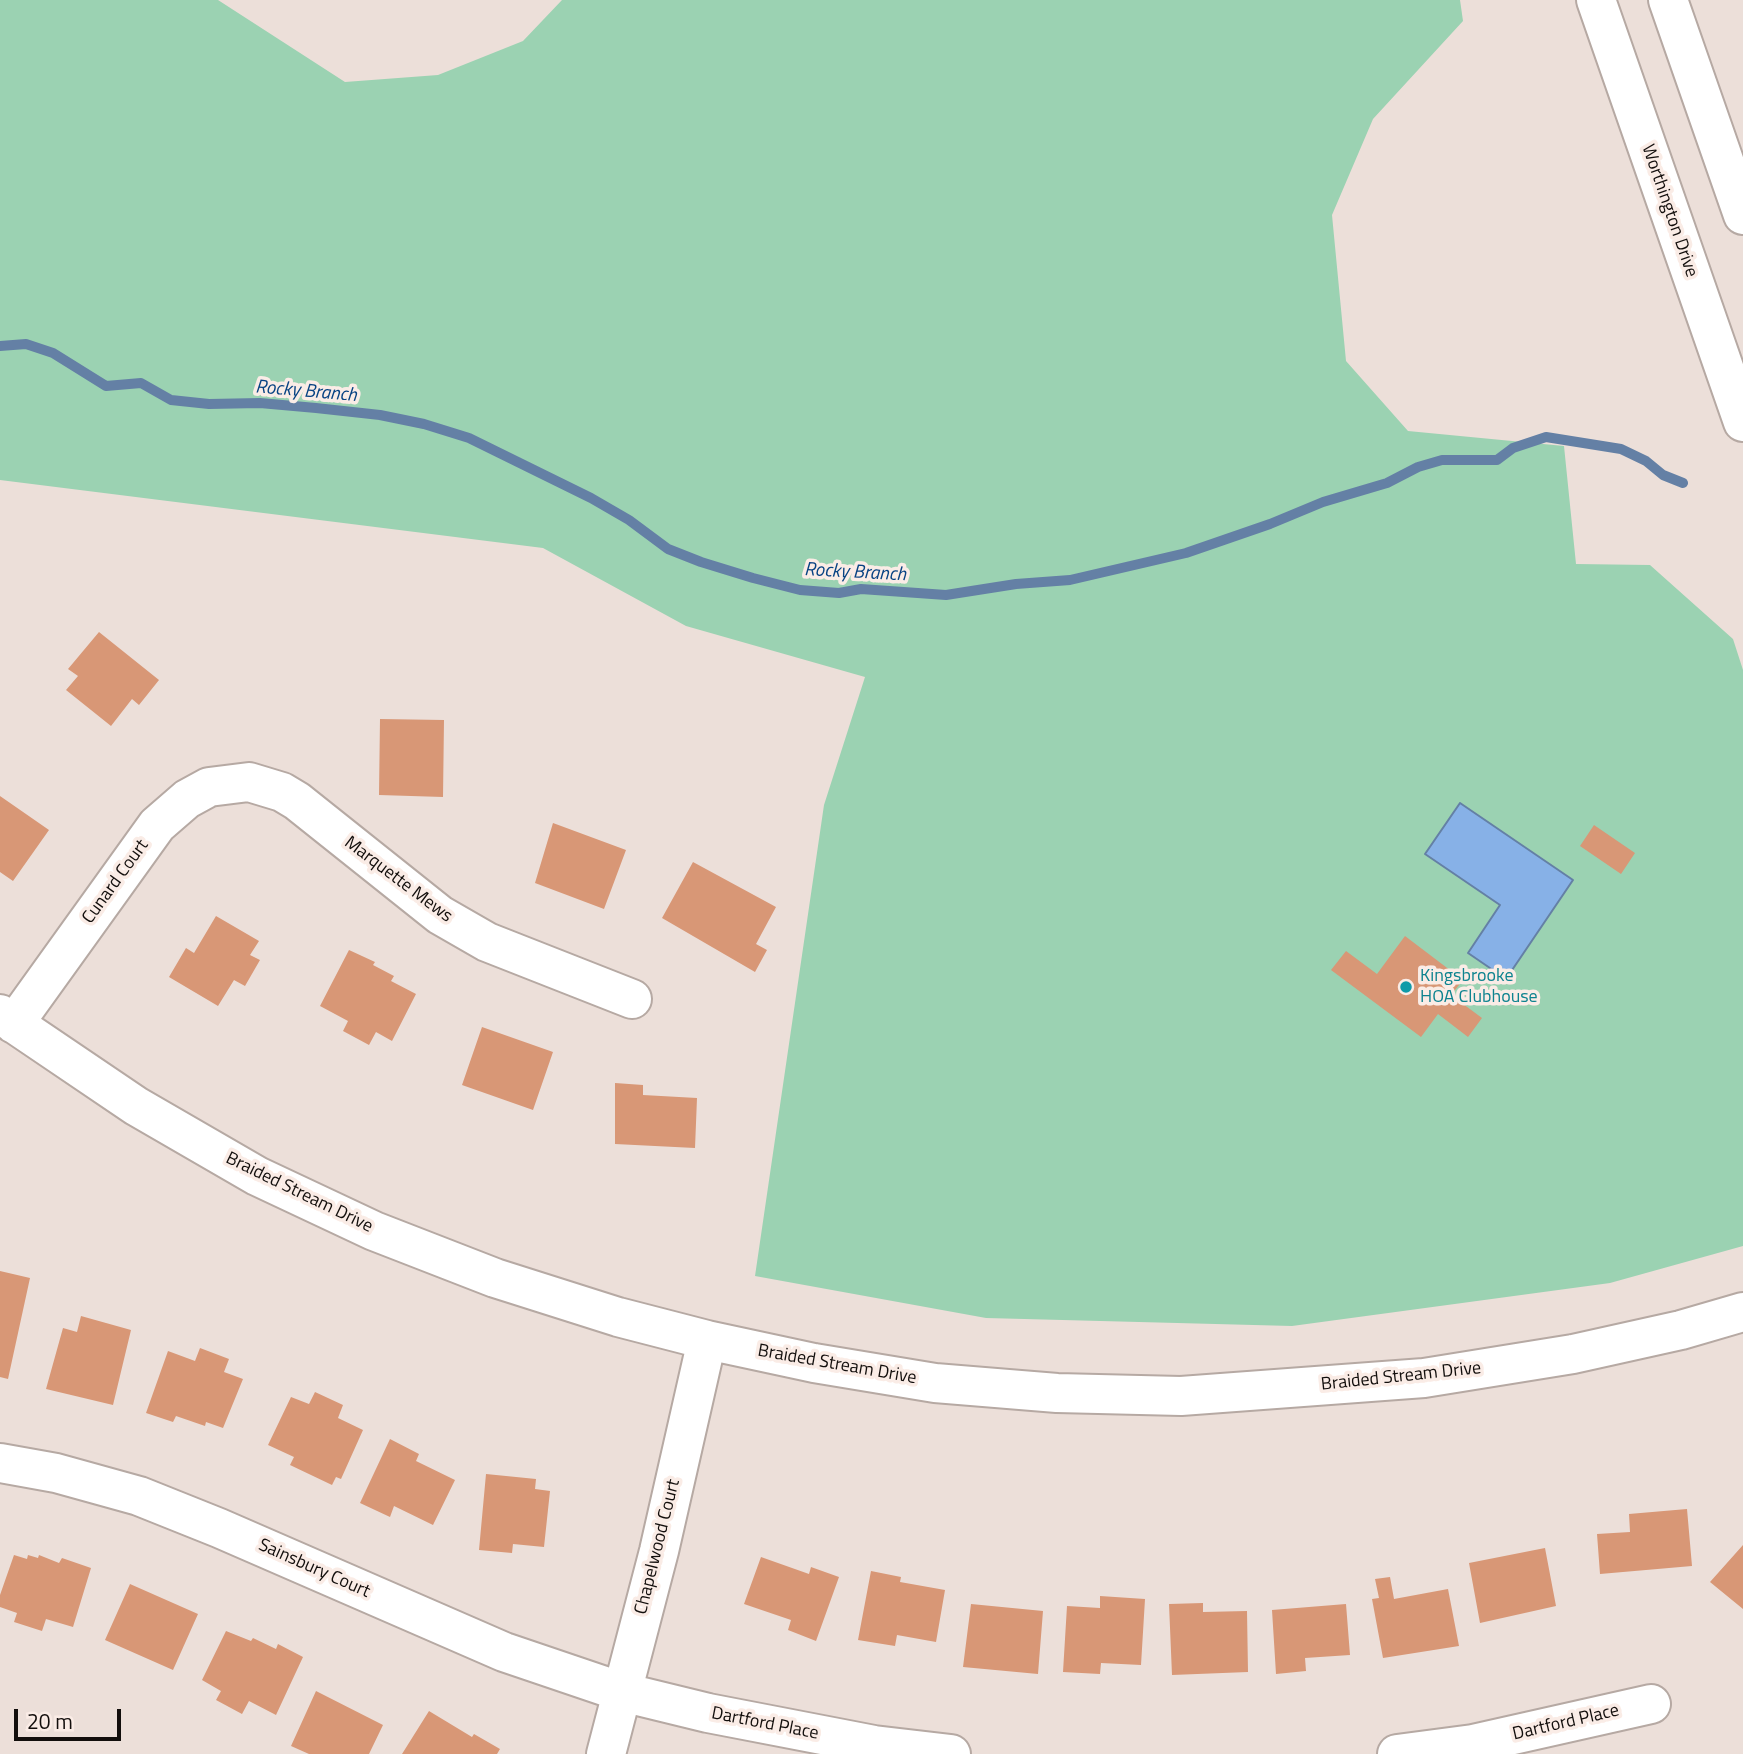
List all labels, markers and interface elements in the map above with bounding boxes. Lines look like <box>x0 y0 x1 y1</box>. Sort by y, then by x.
street label: Worthington Drive <box>1636 142 1702 280</box>
water label: Rocky Branch <box>254 376 358 408</box>
water label: Rocky Branch <box>804 559 906 587</box>
street label: Marquette Mews <box>340 832 456 928</box>
street label: Cunard Court <box>78 836 154 928</box>
place label: Kingsbrooke HOA Clubhouse <box>1420 966 1538 1009</box>
marker: Kingsbrooke HOA Clubhouse <box>1398 979 1414 995</box>
street label: Braided Stream Drive <box>222 1148 376 1238</box>
street label: Braided Stream Drive <box>756 1340 918 1390</box>
street label: Braided Stream Drive <box>1320 1358 1482 1396</box>
street label: Chapelwood Court <box>631 1477 685 1617</box>
street label: Sainsbury Court <box>255 1535 373 1603</box>
scale bar <box>18 1694 124 1738</box>
street label: Dartford Place <box>1511 1700 1621 1746</box>
street label: Dartford Place <box>710 1703 820 1745</box>
text: 20 m <box>27 1705 73 1737</box>

